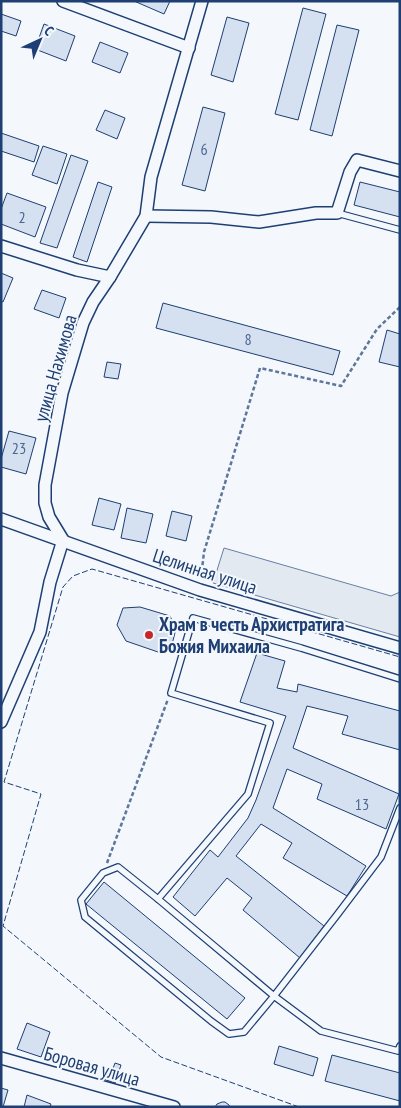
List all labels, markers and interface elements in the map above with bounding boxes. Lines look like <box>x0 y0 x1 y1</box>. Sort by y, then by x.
north arrow <box>15 15 65 65</box>
text: С <box>40 22 58 40</box>
house number: 6 <box>200 139 208 159</box>
house number: 2 <box>18 207 26 227</box>
street label: улица Нахимова <box>28 312 82 424</box>
house number: 8 <box>244 329 252 349</box>
house number: 23 <box>12 438 26 458</box>
street label: Целинная улица <box>150 543 260 599</box>
place label: Храм в честь Архистратига Божия Михаила <box>159 612 345 658</box>
marker: Храм в честь Архистратига Божия Михаила <box>143 629 155 641</box>
house number: 13 <box>355 794 369 814</box>
street label: Боровая улица <box>41 1041 143 1091</box>

